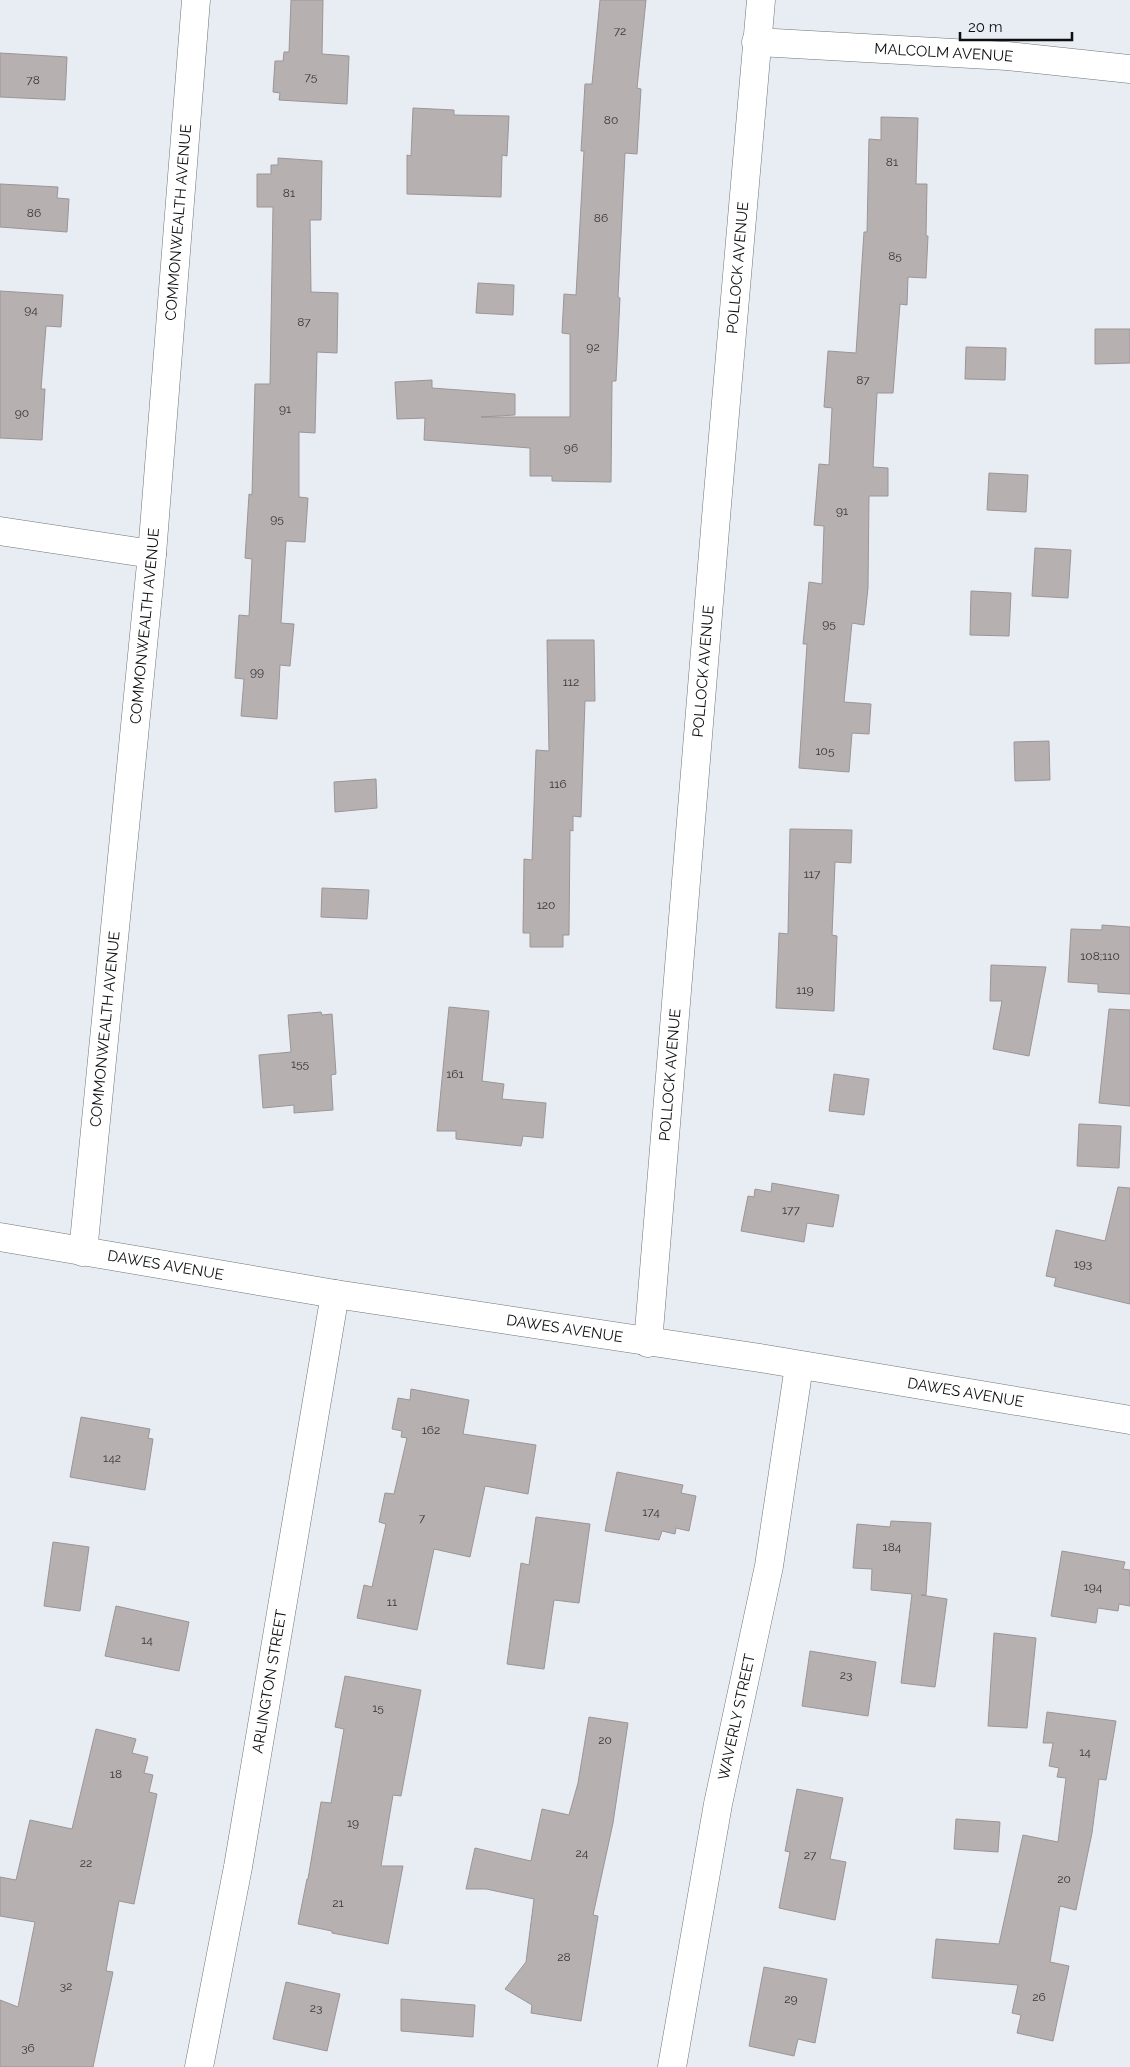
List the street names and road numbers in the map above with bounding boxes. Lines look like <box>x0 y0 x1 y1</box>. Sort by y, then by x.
street label: MALCOLM AVENUE <box>874 40 1014 66</box>
street label: COMMONWEALTH AVENUE <box>162 124 195 321</box>
street label: POLLOCK AVENUE <box>723 201 752 335</box>
street label: COMMONWEALTH AVENUE <box>126 527 163 725</box>
street label: POLLOCK AVENUE <box>689 604 718 738</box>
street label: COMMONWEALTH AVENUE <box>86 930 124 1128</box>
street label: POLLOCK AVENUE <box>656 1008 684 1142</box>
street label: DAWES AVENUE <box>106 1246 225 1284</box>
street label: DAWES AVENUE <box>505 1311 624 1346</box>
street label: DAWES AVENUE <box>906 1374 1025 1411</box>
street label: ARLINGTON STREET <box>248 1608 290 1755</box>
street label: WAVERLY STREET <box>714 1652 759 1782</box>

